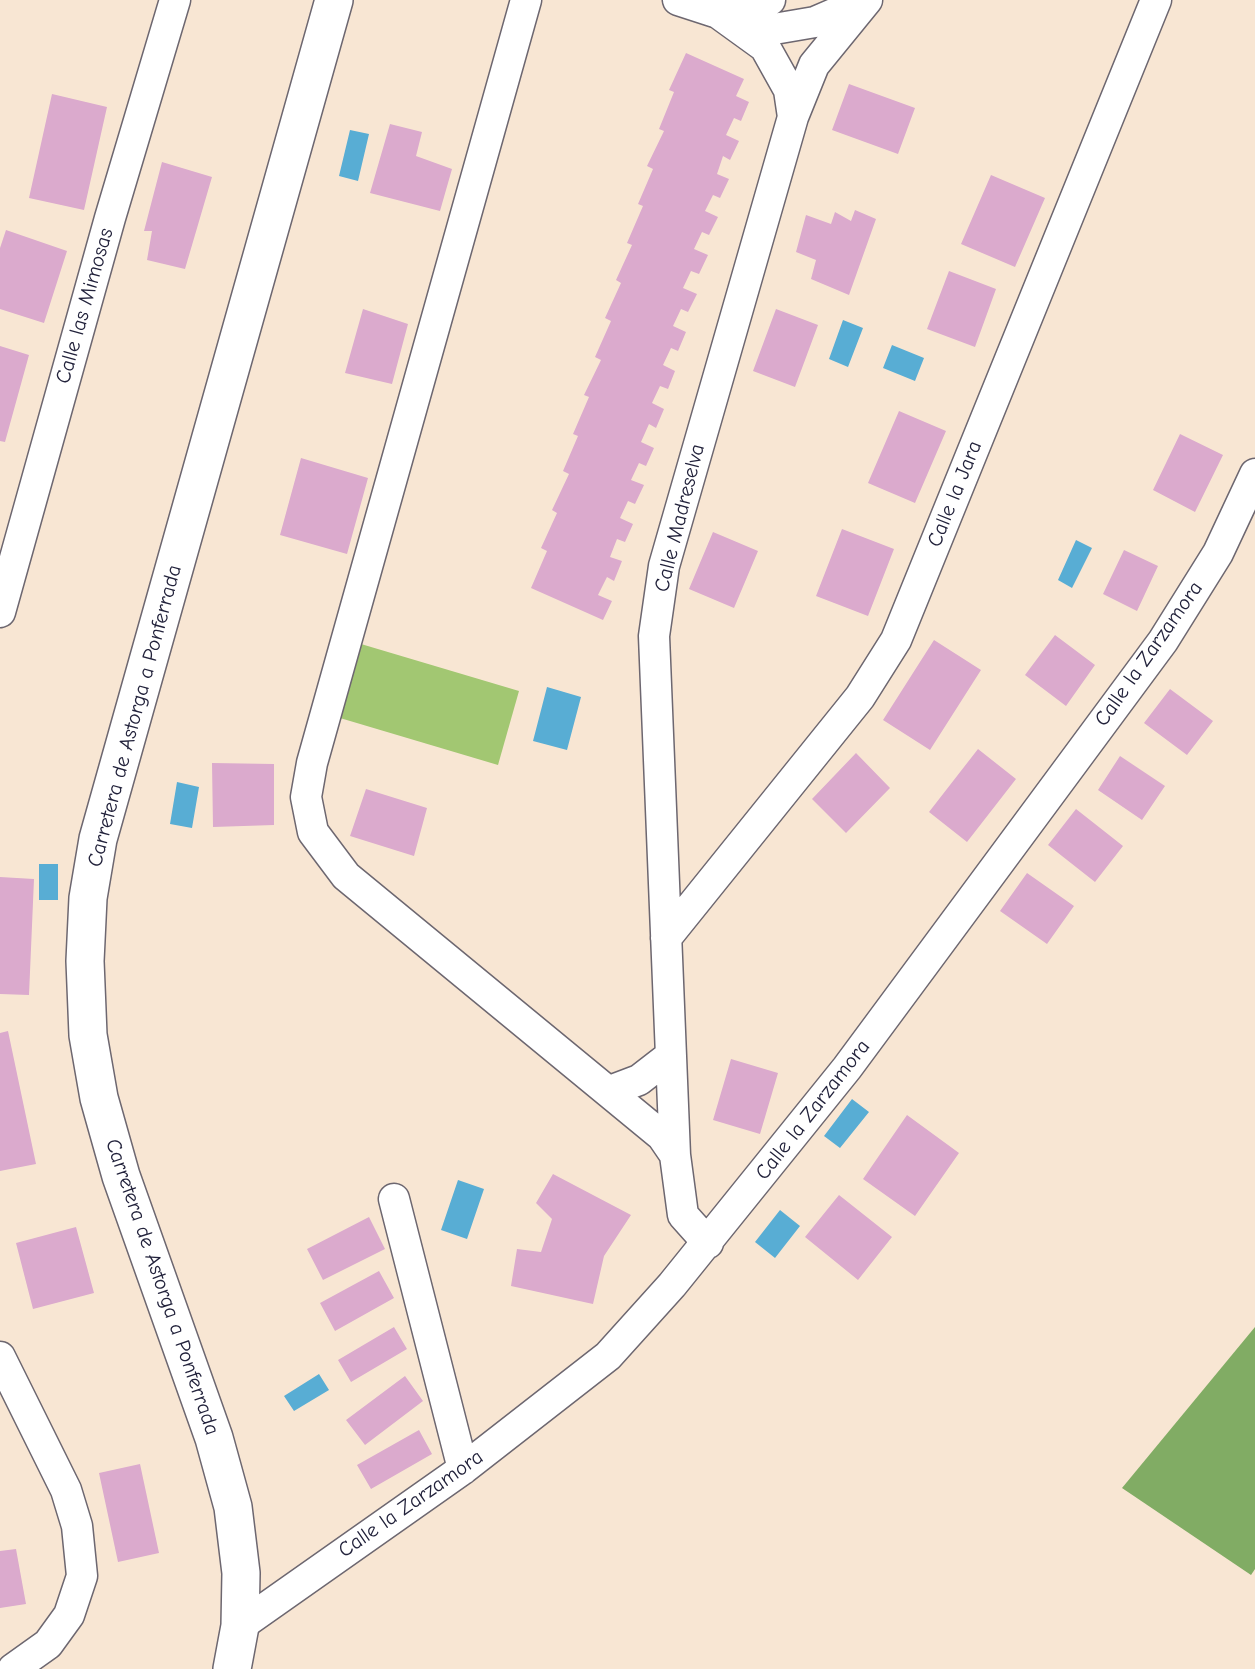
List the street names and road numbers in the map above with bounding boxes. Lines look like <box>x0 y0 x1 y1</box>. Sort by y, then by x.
street label: Calle las Mimosas <box>51 225 119 387</box>
street label: Calle la Jara <box>922 437 988 551</box>
street label: Calle Madreselva <box>649 441 711 595</box>
street label: Carretera de Astorga a Ponferrada <box>83 562 187 870</box>
street label: Calle la Zarzamora <box>1090 577 1208 731</box>
street label: Calle la Zarzamora <box>750 1035 876 1185</box>
street label: Carretera de Astorga a Ponferrada <box>99 1136 225 1438</box>
street label: Calle la Zarzamora <box>334 1445 488 1563</box>

